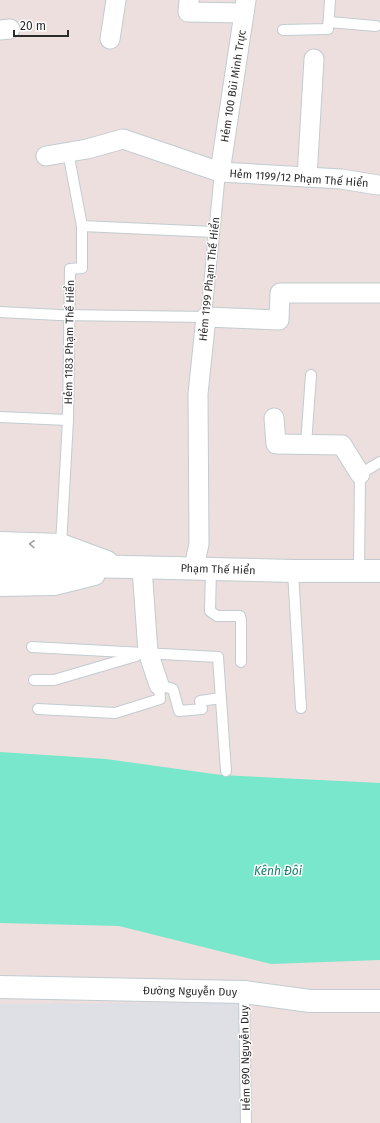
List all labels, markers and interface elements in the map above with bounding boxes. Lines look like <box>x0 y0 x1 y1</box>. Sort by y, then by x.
scale bar <box>14 12 68 38</box>
text: 20 m <box>20 19 46 33</box>
street label: Hẻm 100 Bùi Minh Trực <box>218 29 249 143</box>
street label: Hẻm 1199/12 Phạm Thế Hiển <box>229 166 369 190</box>
street label: Hẻm 1199 Phạm Thế Hiển <box>196 216 222 342</box>
street label: Hẻm 1183 Phạm Thế Hiển <box>61 280 77 404</box>
one-way arrow <box>29 540 35 548</box>
street label: Phạm Thế Hiển <box>180 561 256 577</box>
water label: Kênh Đôi <box>254 864 303 878</box>
street label: Đường Nguyễn Duy <box>143 984 238 999</box>
street label: Hẻm 690 Nguyễn Duy <box>238 1005 253 1111</box>

